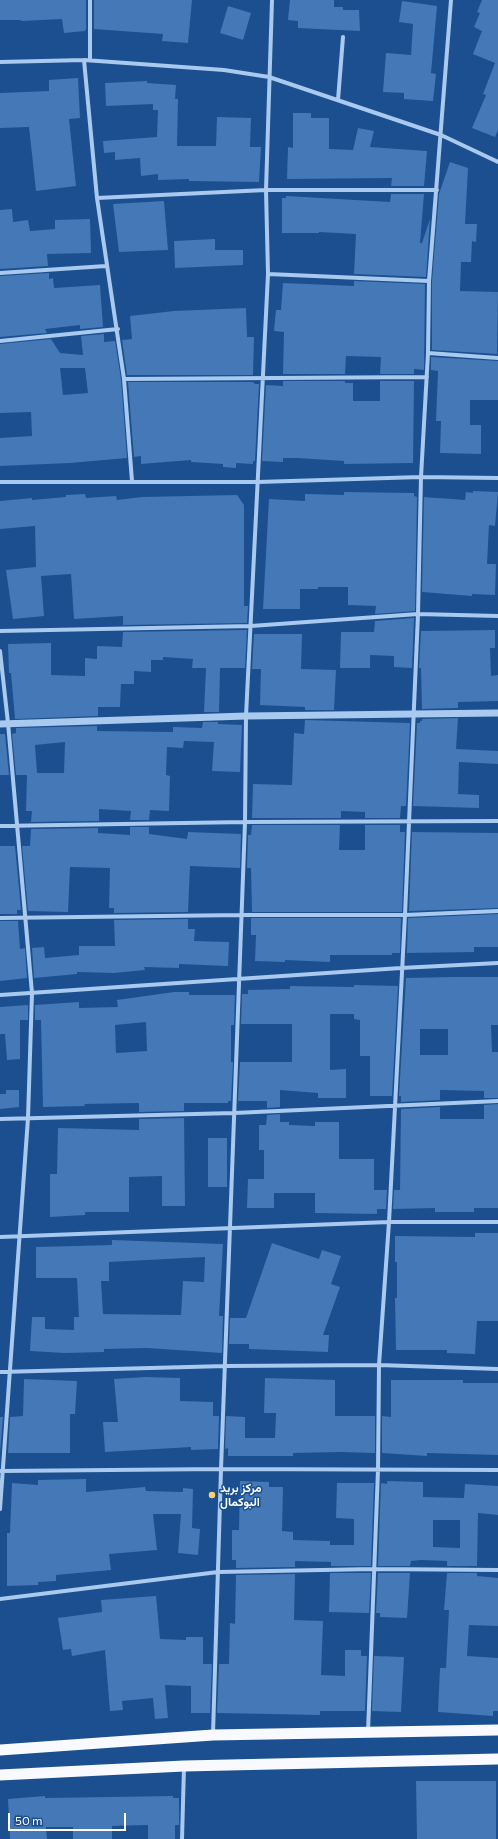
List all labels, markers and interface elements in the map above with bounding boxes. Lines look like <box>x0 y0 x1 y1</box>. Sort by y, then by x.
place label: مركز بريد البوكمال <box>220 1481 261 1509</box>
marker: مركز بريد البوكمال <box>207 1490 217 1500</box>
scale bar <box>10 1805 128 1831</box>
text: 50 m <box>15 1813 43 1827</box>

